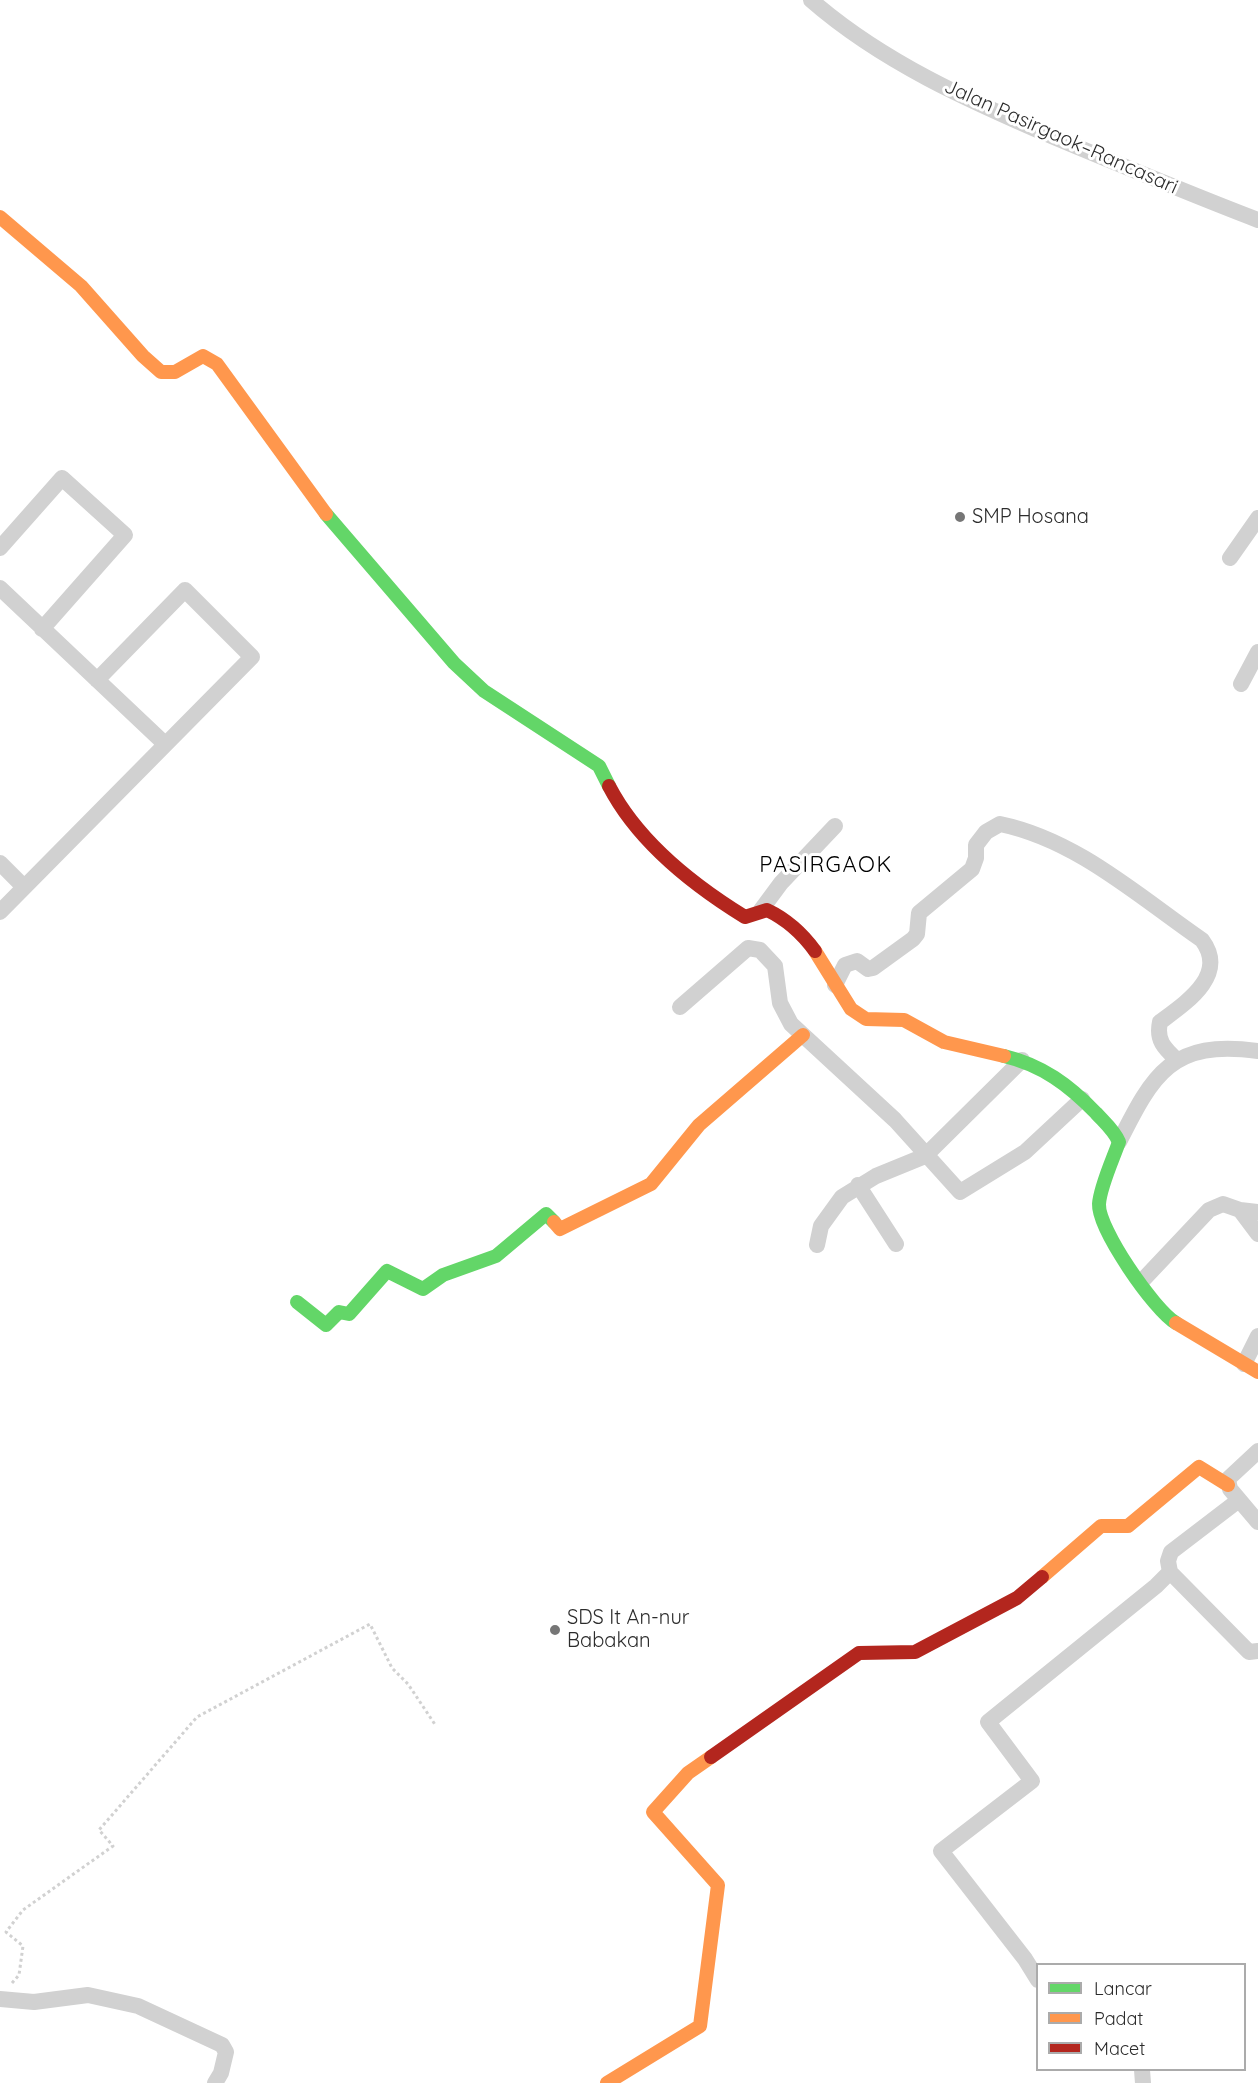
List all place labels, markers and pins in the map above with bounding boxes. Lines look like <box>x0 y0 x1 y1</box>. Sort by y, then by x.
place label: SMP Hosana <box>972 505 1089 529</box>
marker: SMP Hosana <box>953 510 967 524</box>
place label: SDS It An-nur Babakan <box>567 1606 689 1653</box>
marker: SDS It An-nur Babakan <box>548 1623 562 1637</box>

